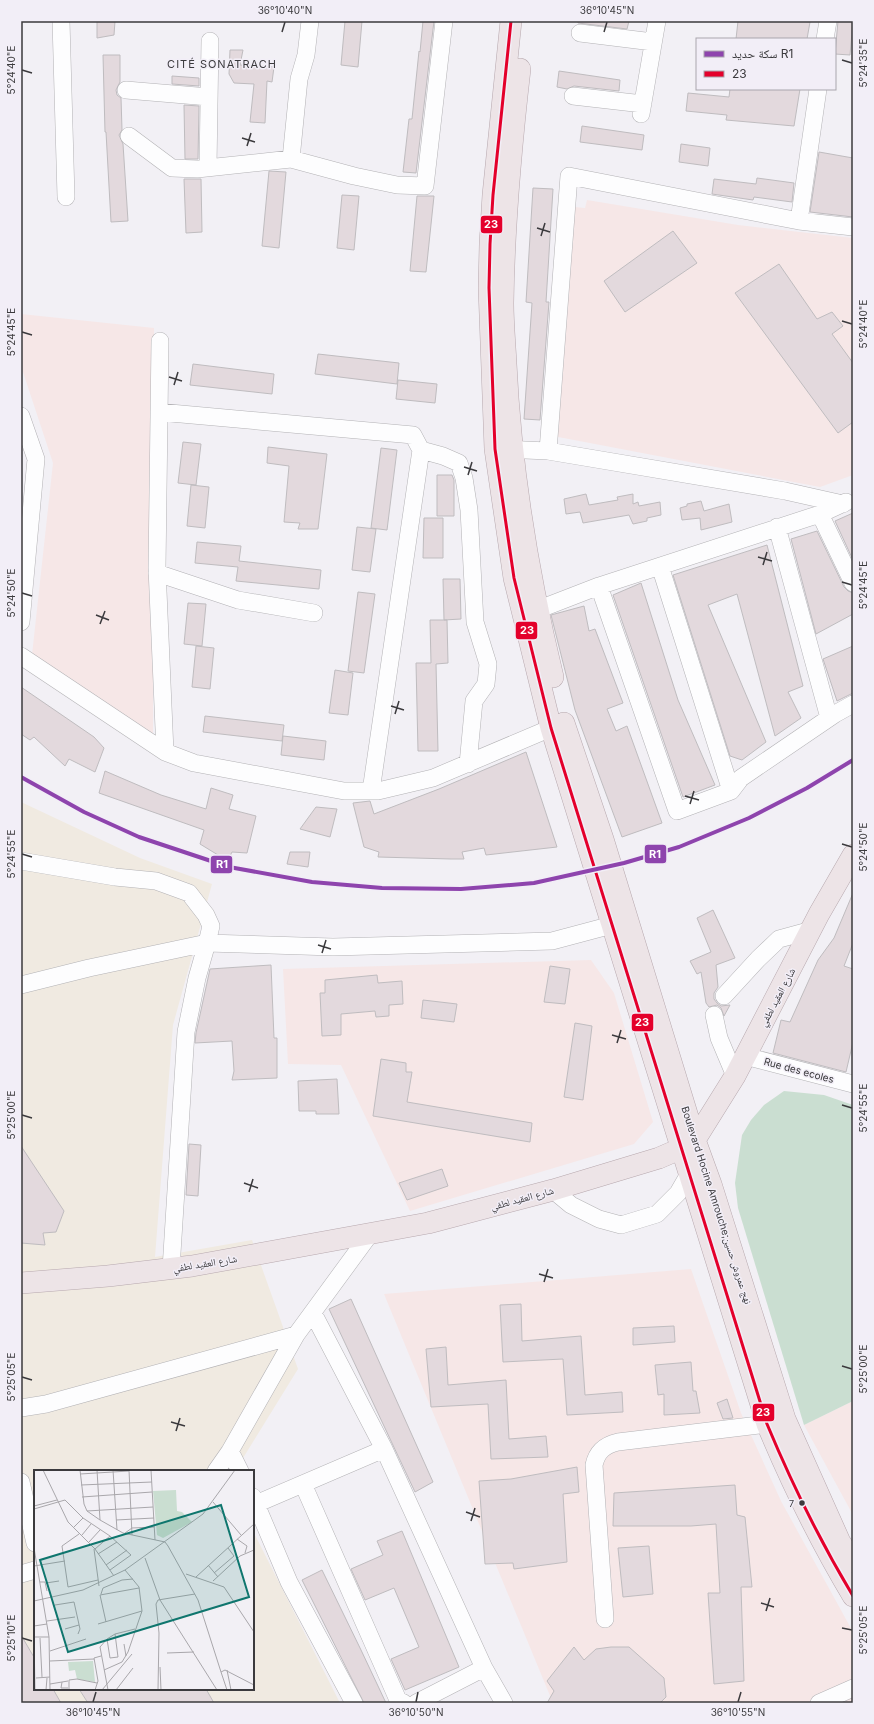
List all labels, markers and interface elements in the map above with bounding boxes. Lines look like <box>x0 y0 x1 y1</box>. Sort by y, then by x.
text: 36°10'40"N <box>258 4 312 16</box>
text: 36°10'45"N <box>580 4 634 16</box>
legend <box>696 38 836 90</box>
text: 5°24'35"E <box>857 39 869 87</box>
text: 5°24'40"E <box>5 46 17 94</box>
text: سكة حديد R1 <box>732 46 793 61</box>
district label: CITÉ SONATRACH <box>167 57 277 71</box>
text: 23 <box>732 66 747 81</box>
line badge: 23 <box>480 215 503 234</box>
text: 23 <box>484 217 498 231</box>
text: 5°24'40"E <box>857 300 869 348</box>
text: 5°24'45"E <box>5 308 17 356</box>
text: 5°24'45"E <box>857 561 869 609</box>
text: 5°24'50"E <box>5 568 17 618</box>
line badge: 23 <box>515 621 538 640</box>
text: 23 <box>520 623 534 637</box>
text: 5°24'50"E <box>857 822 869 872</box>
text: 5°24'55"E <box>5 830 17 878</box>
line badge: R1 <box>644 844 667 864</box>
text: R1 <box>649 847 661 861</box>
line badge: R1 <box>210 855 233 874</box>
text: R1 <box>216 857 228 871</box>
street label: شارع العقيد لطفي <box>757 965 800 1030</box>
line badge: 23 <box>631 1013 654 1032</box>
text: 23 <box>635 1015 649 1029</box>
street label: Rue des ecoles <box>763 1055 835 1085</box>
text: 5°24'55"E <box>857 1084 869 1132</box>
text: 5°25'00"E <box>5 1090 17 1140</box>
street label: Boulevard Hocine Amrouche;نهج عمروش حسين <box>678 1105 755 1306</box>
street label: شارع العقيد لطفي <box>489 1184 556 1215</box>
street label: شارع العقيد لطفي <box>172 1252 239 1276</box>
text: 5°25'00"E <box>857 1344 869 1394</box>
text: 5°25'05"E <box>5 1353 17 1401</box>
line badge: 23 <box>752 1403 775 1422</box>
text: 23 <box>756 1405 770 1419</box>
inset map <box>34 1470 254 1690</box>
place label: 7 <box>789 1498 794 1509</box>
marker: 7 <box>797 1498 807 1508</box>
text: 5°25'05"E <box>857 1606 869 1654</box>
text: 5°25'10"E <box>5 1615 17 1661</box>
text: 36°10'45"N <box>66 1706 120 1718</box>
text: 36°10'50"N <box>389 1706 443 1718</box>
text: 36°10'55"N <box>711 1706 765 1718</box>

